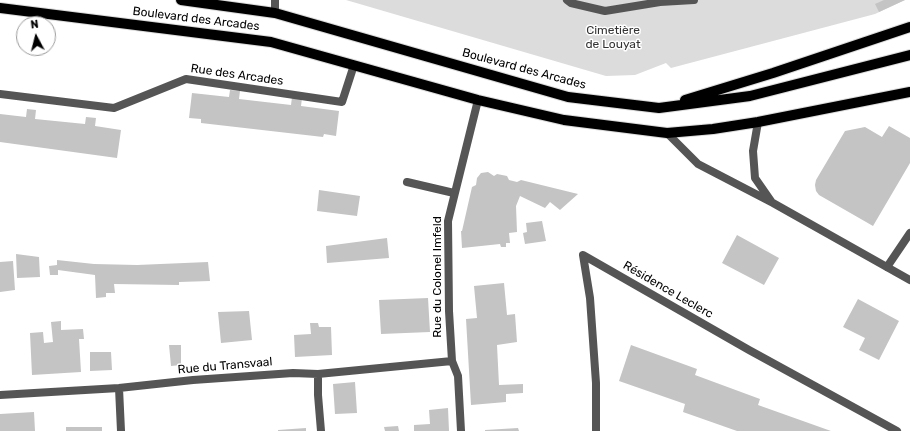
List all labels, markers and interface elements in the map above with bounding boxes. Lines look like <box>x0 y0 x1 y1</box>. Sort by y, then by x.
street label: Boulevard des Arcades <box>132 4 260 34</box>
north arrow <box>16 16 56 56</box>
text: N <box>30 18 39 32</box>
park label: Cimetière de Louyat <box>585 24 641 52</box>
street label: Boulevard des Arcades <box>460 46 588 92</box>
street label: Rue des Arcades <box>190 61 284 89</box>
street label: Rue du Colonel Imfeld <box>431 216 445 338</box>
street label: Résidence Leclerc <box>620 258 716 322</box>
street label: Rue du Transvaal <box>177 355 273 377</box>

